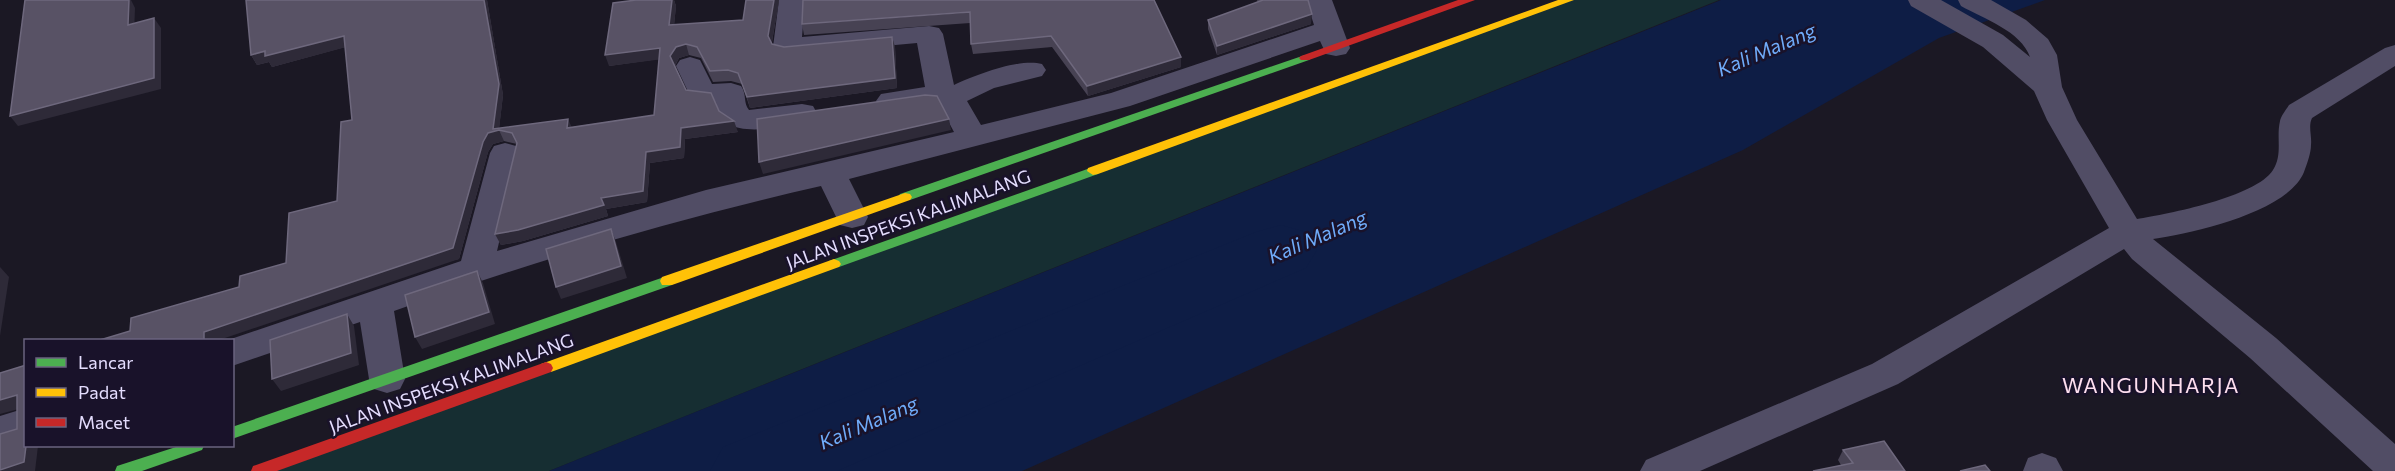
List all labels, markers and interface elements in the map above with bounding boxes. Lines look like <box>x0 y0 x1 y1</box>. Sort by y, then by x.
water label: Kali Malang <box>1713 17 1820 81</box>
street label: JALAN INSPEKSI KALIMALANG <box>783 164 1033 274</box>
water label: Kali Malang <box>1264 204 1371 268</box>
street label: JALAN INSPEKSI KALIMALANG <box>326 328 576 438</box>
legend <box>24 339 234 447</box>
text: Lancar <box>78 351 134 373</box>
district label: WANGUNHARJA <box>2062 372 2240 397</box>
text: Padat <box>78 381 126 403</box>
water label: Kali Malang <box>815 390 922 454</box>
text: Macet <box>78 411 130 433</box>

